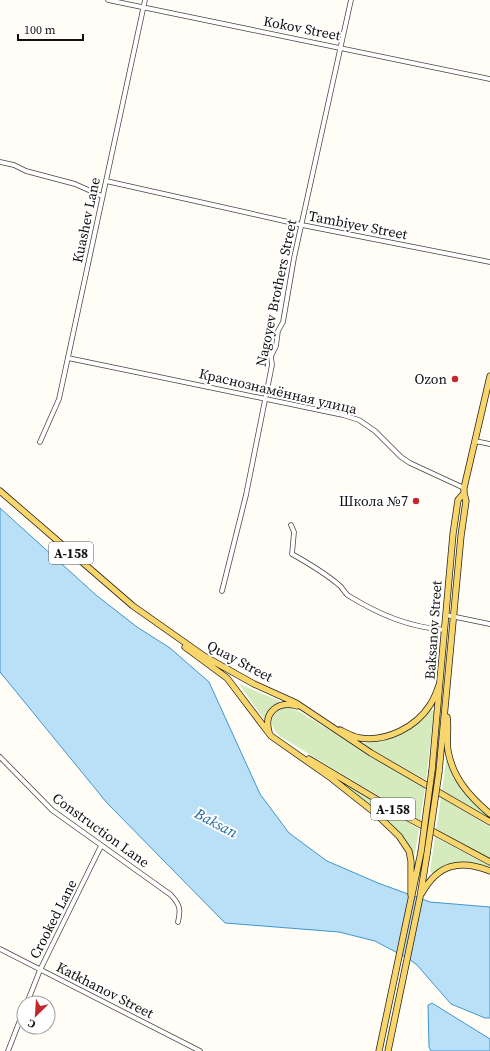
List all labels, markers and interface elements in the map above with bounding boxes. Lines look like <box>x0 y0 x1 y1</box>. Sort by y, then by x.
street label: Kokov Street <box>262 11 343 45</box>
scale bar <box>18 16 83 42</box>
text: 100 m <box>24 22 56 38</box>
street label: Kuashev Lane <box>67 175 105 265</box>
street label: Tambiyev Street <box>307 206 409 244</box>
street label: Nagoyev Brothers Street <box>251 217 301 368</box>
street label: Краснознамённая улица <box>197 363 360 419</box>
place label: Ozon <box>415 369 448 389</box>
marker: Ozon <box>450 374 460 384</box>
place label: Школа №7 <box>339 491 408 511</box>
marker: Школа №7 <box>411 496 421 506</box>
road number: А-158 <box>49 542 93 564</box>
street label: Baksanov Street <box>420 579 446 680</box>
street label: Quay Street <box>204 635 277 687</box>
street label: Construction Lane <box>48 788 154 872</box>
road number: А-158 <box>371 798 415 820</box>
water label: Baksan <box>190 802 242 843</box>
street label: Crooked Lane <box>24 876 82 962</box>
street label: Katkhanov Street <box>53 957 157 1023</box>
north arrow <box>16 995 56 1035</box>
text: С <box>26 1015 38 1032</box>

